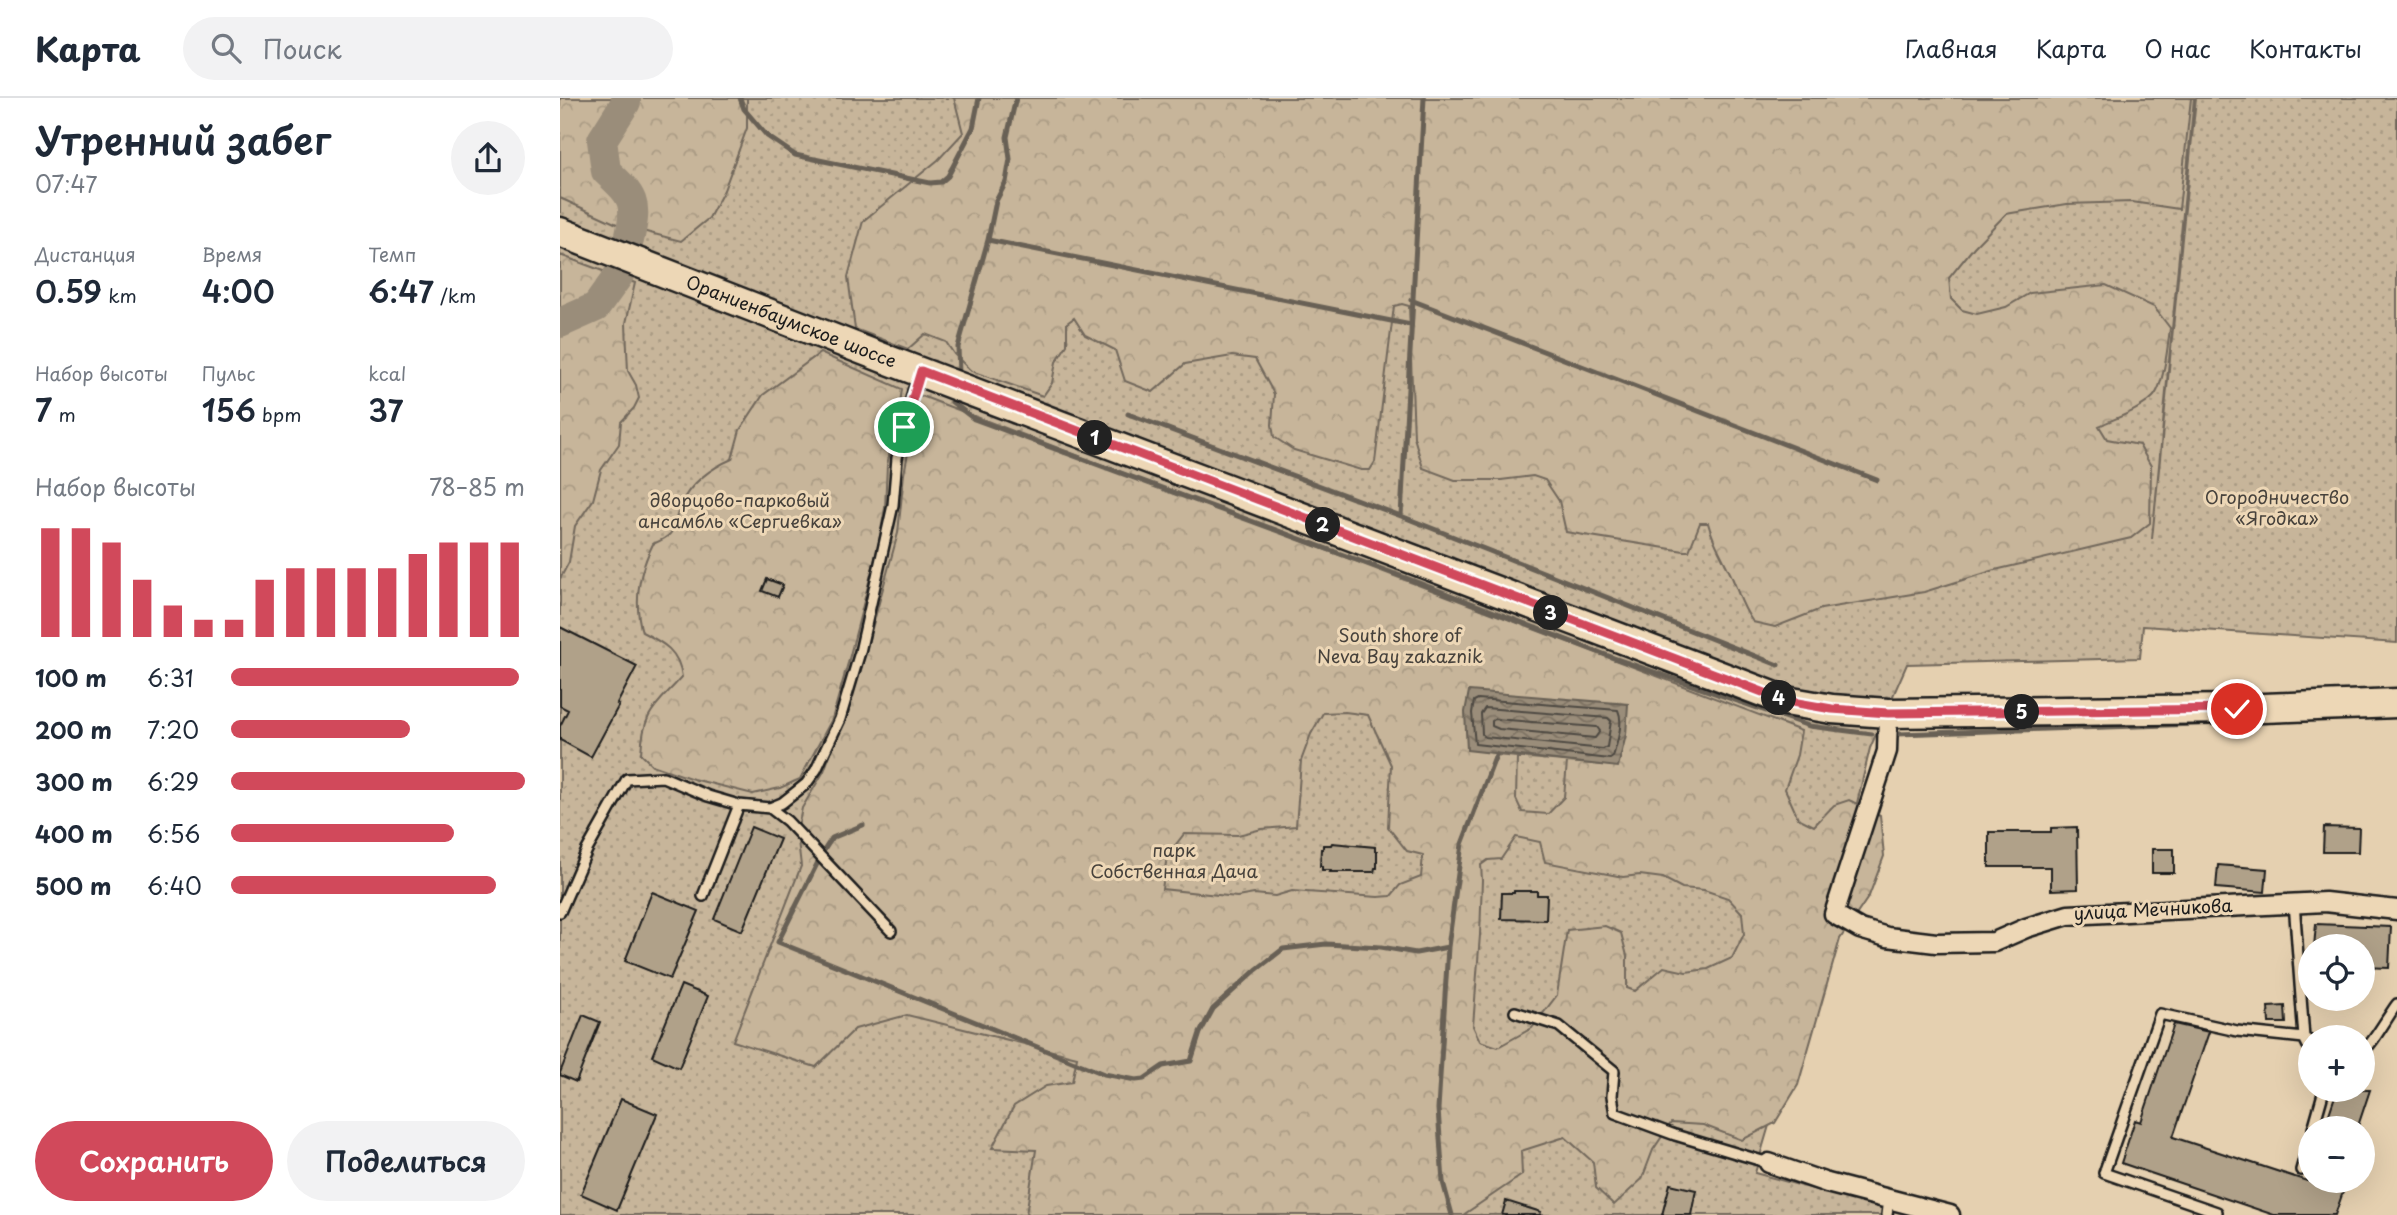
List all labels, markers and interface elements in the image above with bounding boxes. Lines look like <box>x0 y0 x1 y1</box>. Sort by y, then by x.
search box <box>183 17 673 80</box>
text: Карта <box>35 23 141 73</box>
icon: search <box>207 29 245 67</box>
text: Поиск <box>263 29 342 68</box>
text: Главная <box>1905 30 1998 66</box>
text: Карта <box>2036 30 2106 66</box>
text: О нас <box>2144 30 2211 66</box>
text: Контакты <box>2249 30 2362 66</box>
text: Утренний забег <box>35 111 331 168</box>
button: share <box>451 121 525 195</box>
text: 07:47 <box>35 166 98 201</box>
text: Дистанция <box>35 240 136 268</box>
text: Время <box>202 240 262 268</box>
text: Темп <box>368 240 416 268</box>
street label: Ораниенбаумское шоссе <box>682 267 901 374</box>
text: 0.59 <box>35 268 102 313</box>
text: 4:00 <box>202 268 275 313</box>
text: 6:47 <box>368 268 434 313</box>
text: km <box>102 281 137 309</box>
text: /km <box>434 281 476 309</box>
text: Набор высоты <box>35 359 168 387</box>
text: Пульс <box>202 359 255 387</box>
text: kcal <box>368 359 406 387</box>
text: 7 <box>35 387 52 432</box>
text: 156 <box>202 387 256 432</box>
text: 37 <box>368 387 403 432</box>
pin <box>874 397 934 457</box>
text: m <box>52 400 76 428</box>
text: bpm <box>256 400 301 428</box>
icon: arrive <box>885 408 923 446</box>
pin: 1 <box>1078 420 1112 456</box>
text: 1 <box>1090 423 1099 451</box>
text: Набор высоты <box>35 469 196 504</box>
text: 78–85 m <box>429 469 525 504</box>
park label: Огородничество «Ягодка» <box>2205 483 2349 531</box>
park label: дворцово-парковый ансамбль «Сергиевка» <box>638 486 842 534</box>
pin: 2 <box>1306 508 1340 542</box>
text: 2 <box>1316 510 1329 538</box>
pin: 3 <box>1534 596 1569 630</box>
text: 3 <box>1544 598 1557 626</box>
park label: South shore of Neva Bay zakaznik <box>1317 621 1483 669</box>
text: 100 m <box>35 660 107 695</box>
text: 6:31 <box>147 660 194 695</box>
pin <box>2207 679 2267 739</box>
pin: 4 <box>1762 680 1796 716</box>
text: 4 <box>1772 683 1785 711</box>
icon: check <box>2218 690 2256 728</box>
pin: 5 <box>2004 694 2040 730</box>
text: 5 <box>2015 697 2028 725</box>
text: 200 m <box>35 712 112 747</box>
text: 7:20 <box>147 712 199 747</box>
text: 300 m <box>35 764 113 799</box>
text: 6:29 <box>147 764 199 799</box>
text: 400 m <box>35 816 113 851</box>
text: 6:56 <box>147 816 200 851</box>
park label: парк Собственная Дача <box>1090 836 1258 884</box>
text: 500 m <box>35 868 112 903</box>
text: 6:40 <box>147 868 202 903</box>
street label: улица Мечникова <box>2073 891 2234 926</box>
map controls <box>2298 934 2375 1193</box>
button: locate <box>2298 934 2375 1011</box>
button: + <box>2298 1025 2375 1102</box>
button: − <box>2298 1116 2375 1193</box>
button: Сохранить <box>35 1121 273 1201</box>
button: Поделиться <box>287 1121 525 1201</box>

